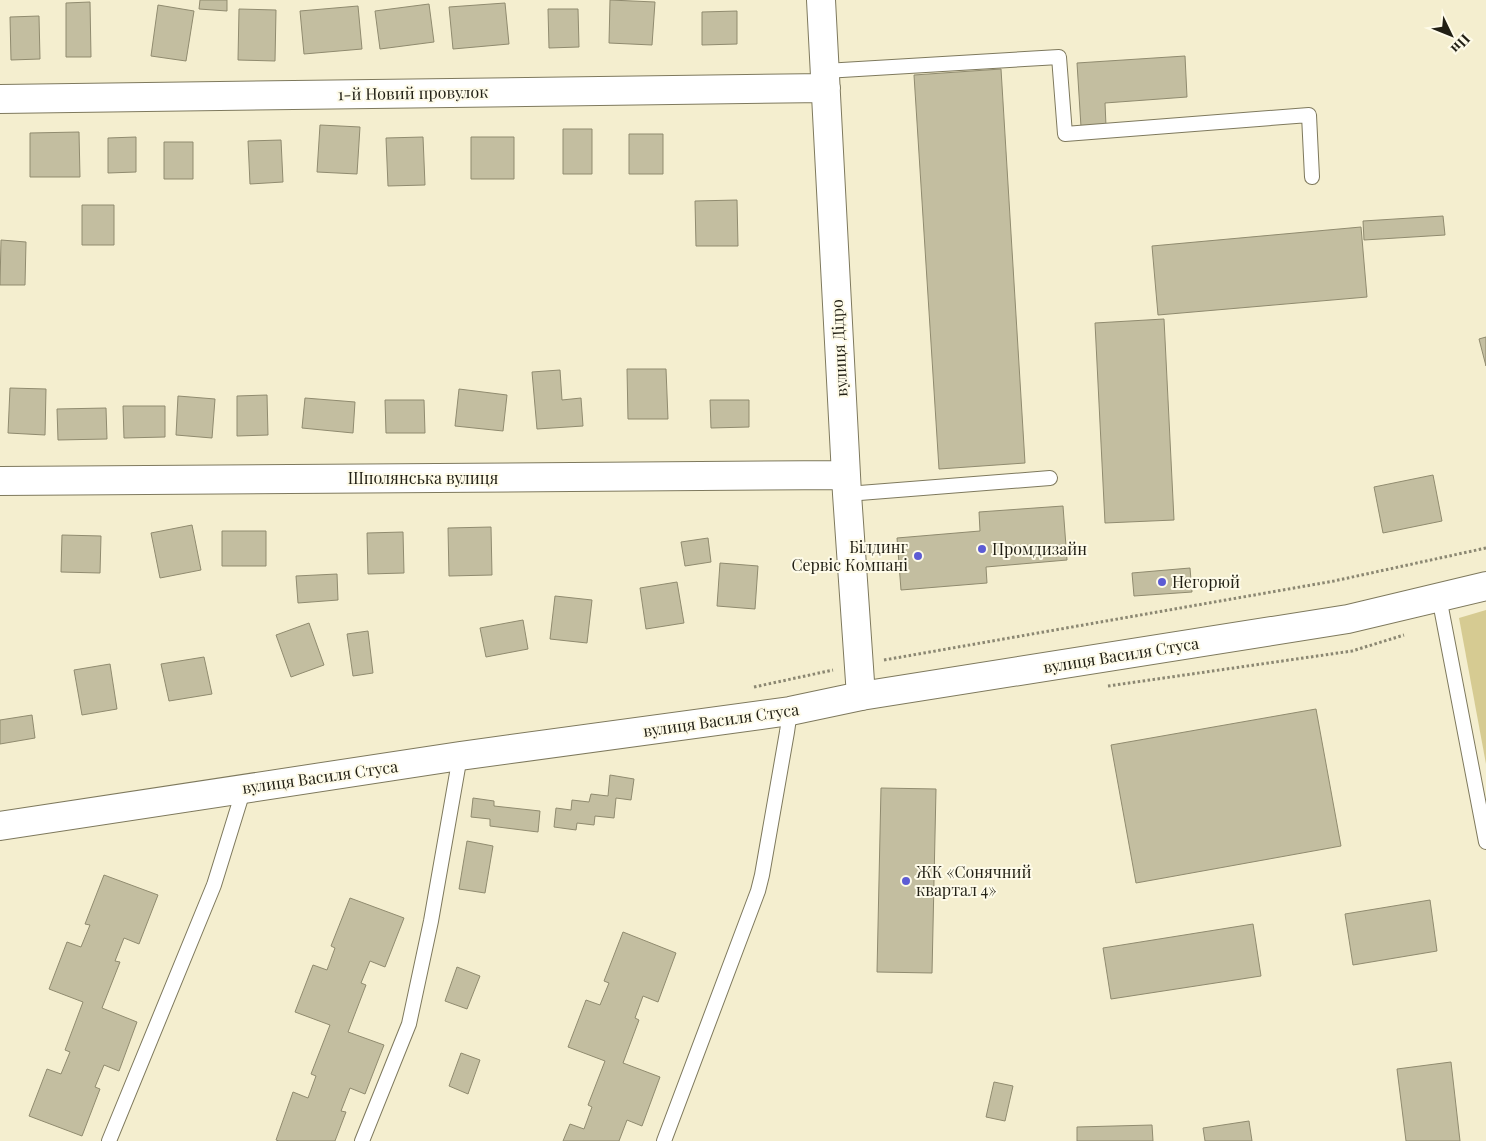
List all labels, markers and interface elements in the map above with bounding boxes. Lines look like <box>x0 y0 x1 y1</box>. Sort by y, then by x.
north arrow <box>1426 10 1476 60</box>
text: Пн <box>1447 30 1475 58</box>
street label: 1-й Новий провулок <box>337 81 489 104</box>
street label: вулиця Дідро <box>825 299 852 397</box>
street label: Шполянська вулиця <box>348 467 499 488</box>
place label: Білдинг Сервіс Компані <box>791 536 908 575</box>
place label: Промдизайн <box>992 538 1087 559</box>
marker: Промдизайн <box>976 543 988 555</box>
marker: Білдинг Сервіс Компані <box>912 550 924 562</box>
place label: Негорюй <box>1172 571 1240 592</box>
marker: Негорюй <box>1156 576 1168 588</box>
street label: вулиця Василя Стуса <box>1042 632 1200 677</box>
street label: вулиця Василя Стуса <box>642 698 800 741</box>
street label: вулиця Василя Стуса <box>241 755 399 798</box>
place label: ЖК «Сонячний квартал 4» <box>916 861 1032 900</box>
marker: ЖК «Сонячний квартал 4» <box>900 875 912 887</box>

